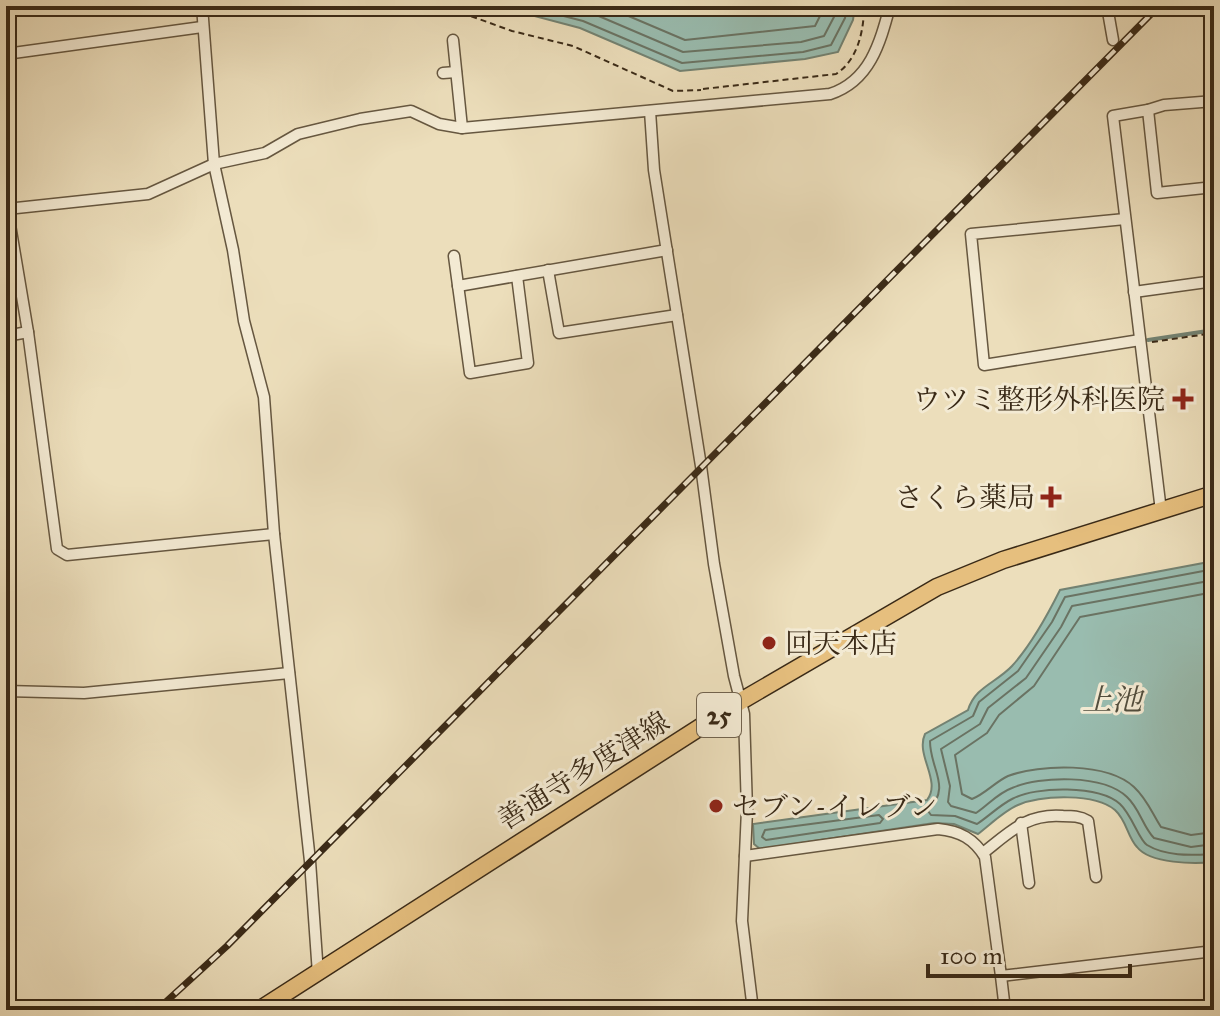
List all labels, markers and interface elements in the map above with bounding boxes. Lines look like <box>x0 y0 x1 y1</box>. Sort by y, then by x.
place label: ウツミ整形外科医院 <box>913 382 1165 417</box>
marker: ウツミ整形外科医院 <box>1172 388 1194 410</box>
place label: さくら薬局 <box>895 480 1035 515</box>
marker: さくら薬局 <box>1042 488 1060 506</box>
place label: 回天本店 <box>785 626 897 661</box>
marker: 回天本店 <box>760 634 778 652</box>
water label: 上池 <box>1082 682 1145 718</box>
road number: 25 <box>697 693 741 737</box>
street label: 善通寺多度津線 <box>491 704 676 837</box>
place label: セブン-イレブン <box>732 789 937 824</box>
marker: セブン-イレブン <box>707 797 725 815</box>
scale bar <box>928 928 1130 978</box>
text: 100 m <box>940 941 1003 971</box>

